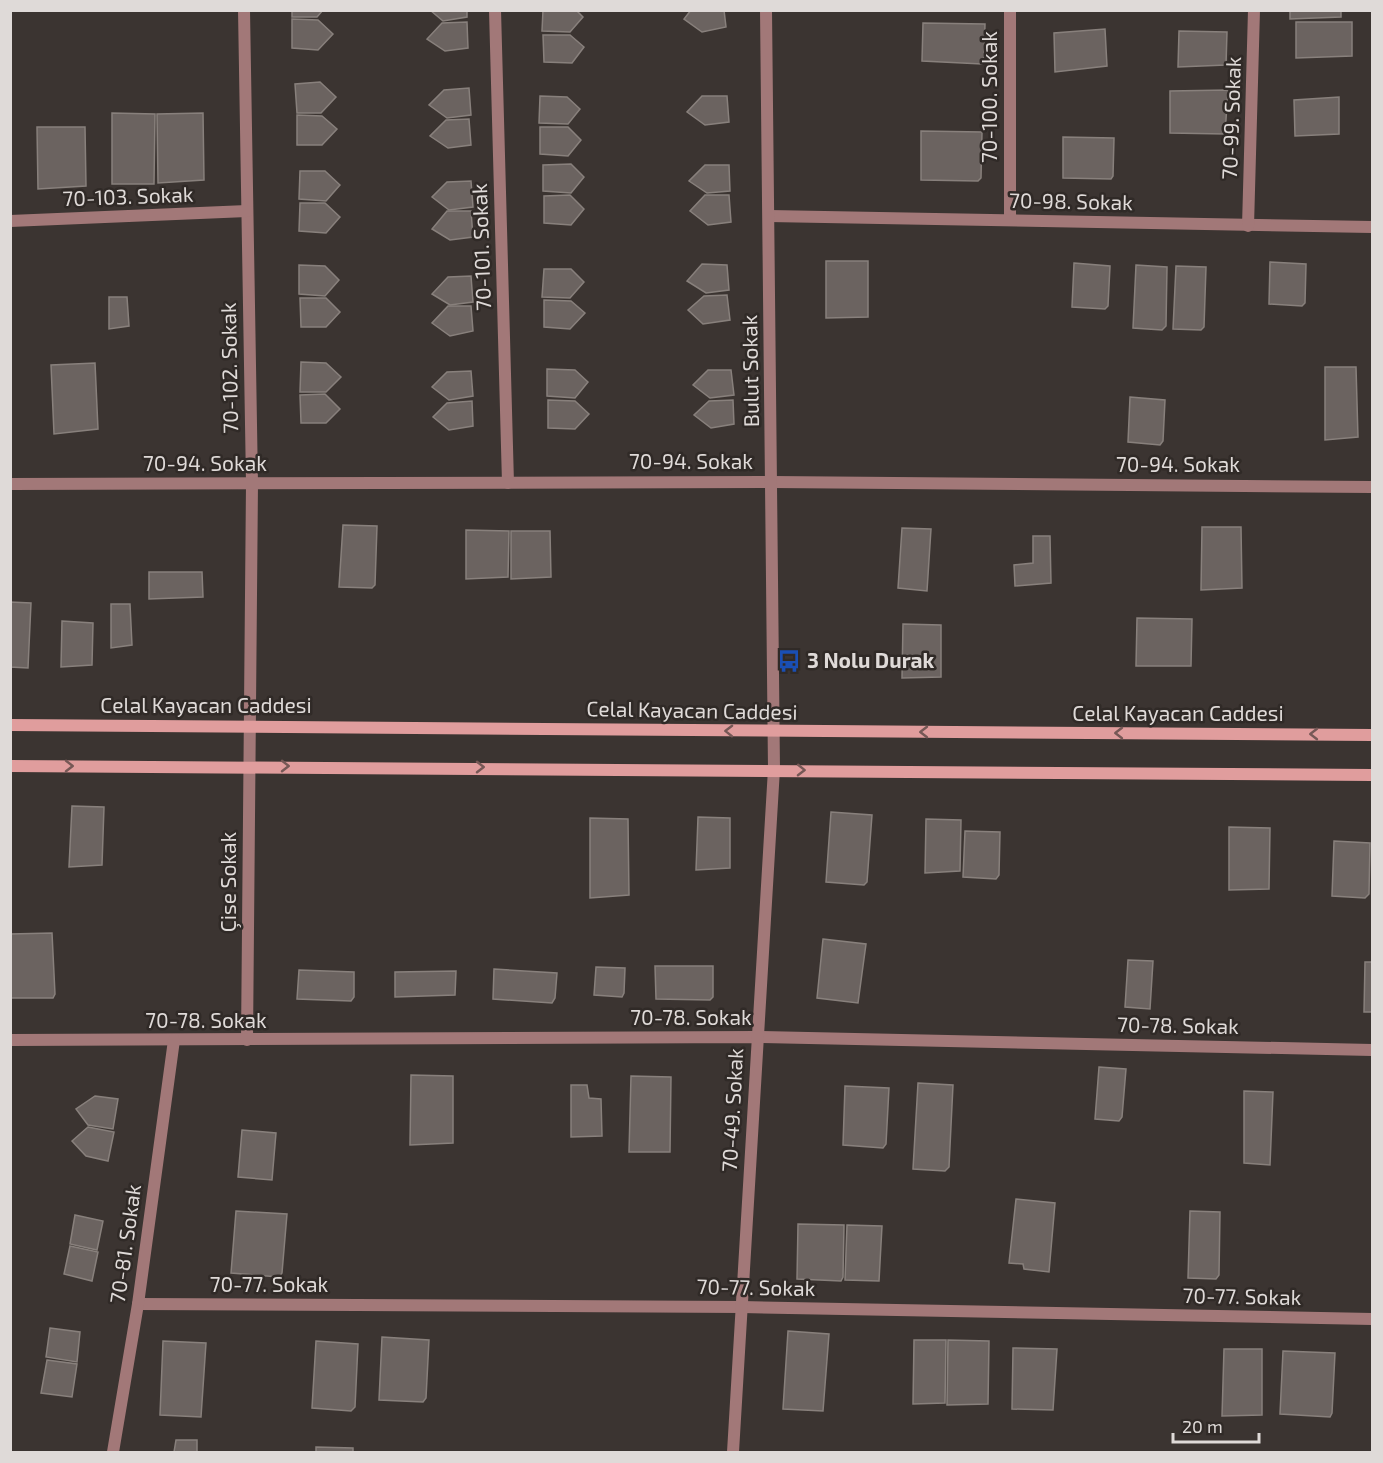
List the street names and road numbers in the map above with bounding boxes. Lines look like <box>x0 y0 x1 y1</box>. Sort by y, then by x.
street label: 70-100. Sokak <box>976 31 1001 163</box>
street label: 70-99. Sokak <box>1216 56 1245 180</box>
street label: 70-103. Sokak <box>62 181 194 210</box>
street label: 70-101. Sokak <box>466 183 495 311</box>
street label: 70-98. Sokak <box>1009 187 1133 214</box>
street label: 70-102. Sokak <box>215 302 242 434</box>
street label: Bulut Sokak <box>736 314 763 427</box>
street label: 70-94. Sokak <box>629 448 753 473</box>
street label: 70-94. Sokak <box>143 450 267 475</box>
street label: 70-94. Sokak <box>1116 451 1240 476</box>
street label: Celal Kayacan Caddesi <box>100 692 312 717</box>
street label: Celal Kayacan Caddesi <box>586 695 798 724</box>
street label: Celal Kayacan Caddesi <box>1072 700 1284 725</box>
street label: Çise Sokak <box>215 831 242 932</box>
street label: 70-78. Sokak <box>630 1004 752 1029</box>
street label: 70-78. Sokak <box>145 1007 267 1032</box>
street label: 70-78. Sokak <box>1117 1011 1239 1038</box>
street label: 70-49. Sokak <box>716 1047 747 1172</box>
street label: 70-81. Sokak <box>104 1182 145 1305</box>
street label: 70-77. Sokak <box>210 1271 329 1296</box>
street label: 70-77. Sokak <box>697 1273 816 1300</box>
street label: 70-77. Sokak <box>1183 1282 1302 1309</box>

